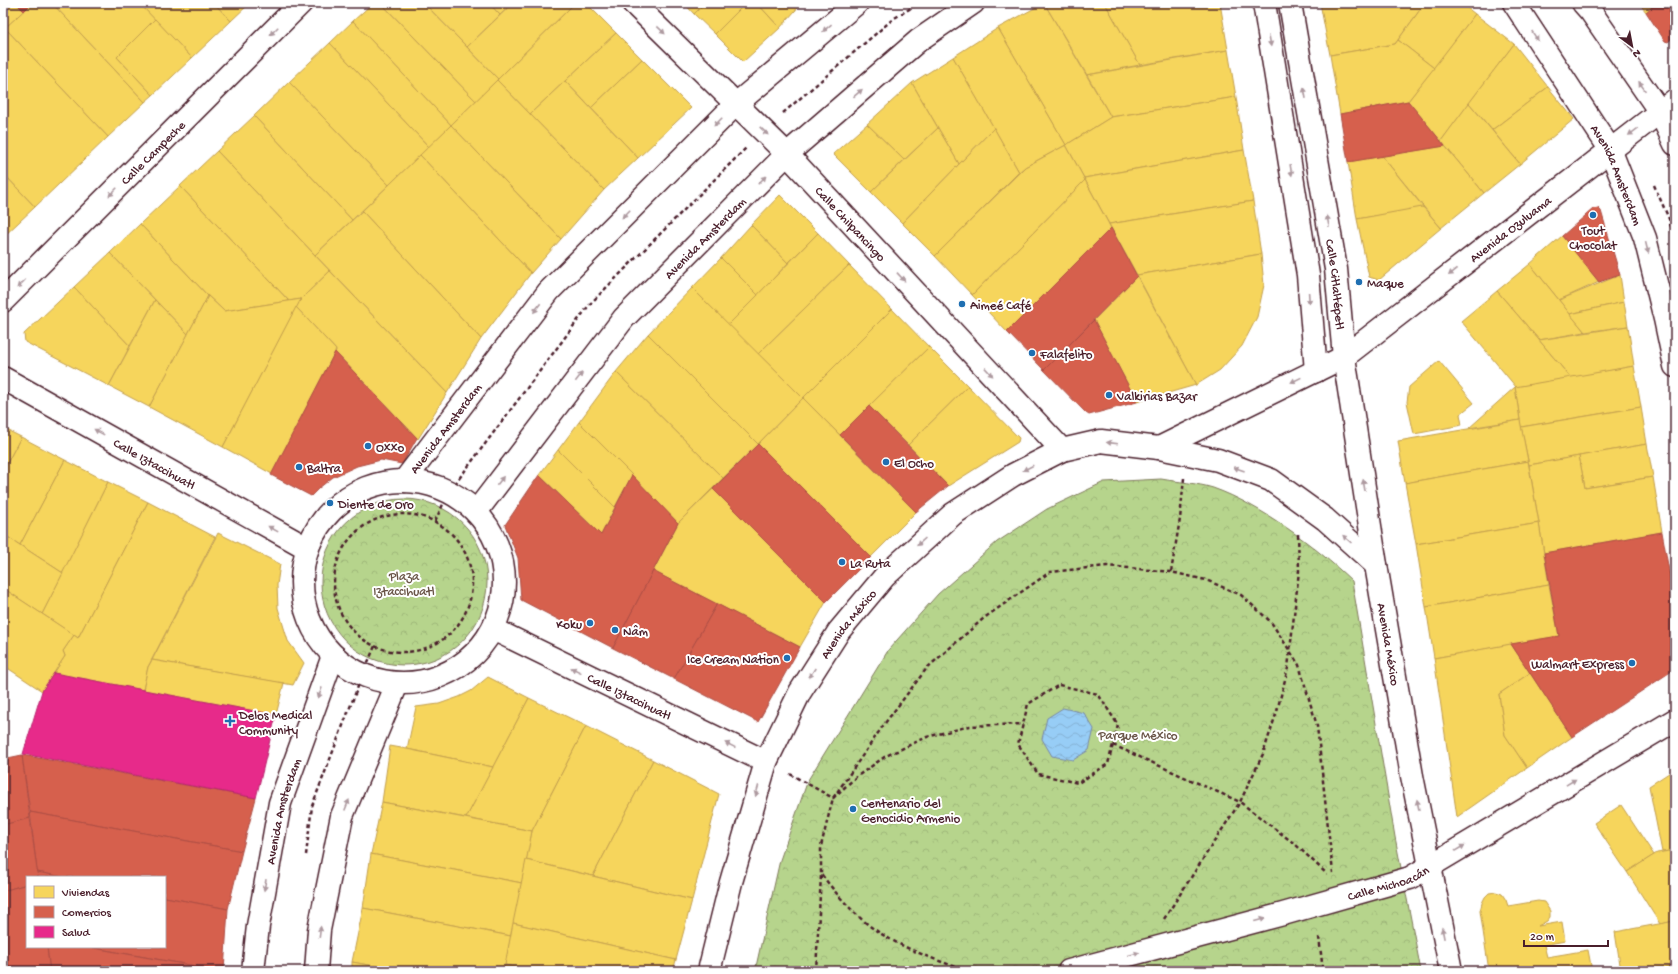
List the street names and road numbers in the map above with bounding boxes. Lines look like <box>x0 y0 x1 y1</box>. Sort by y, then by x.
street label: Calle Campeche <box>119 118 189 189</box>
street label: Avenida Amsterdam <box>1586 122 1644 228</box>
street label: Calle Chilpancingo <box>811 184 888 266</box>
street label: Avenida Ozuluama <box>1467 193 1556 267</box>
street label: Avenida Amsterdam <box>662 195 750 283</box>
street label: Calle Citlaltépetl <box>1321 238 1346 330</box>
street label: Avenida Amsterdam <box>407 381 486 477</box>
street label: Calle Iztaccihuatl <box>110 436 197 494</box>
street label: Avenida México <box>818 587 881 662</box>
street label: Avenida México <box>1373 602 1402 687</box>
street label: Calle Iztaccihuatl <box>584 671 673 725</box>
street label: Avenida Amsterdam <box>264 757 306 866</box>
street label: Calle Michoacán <box>1346 863 1433 905</box>

